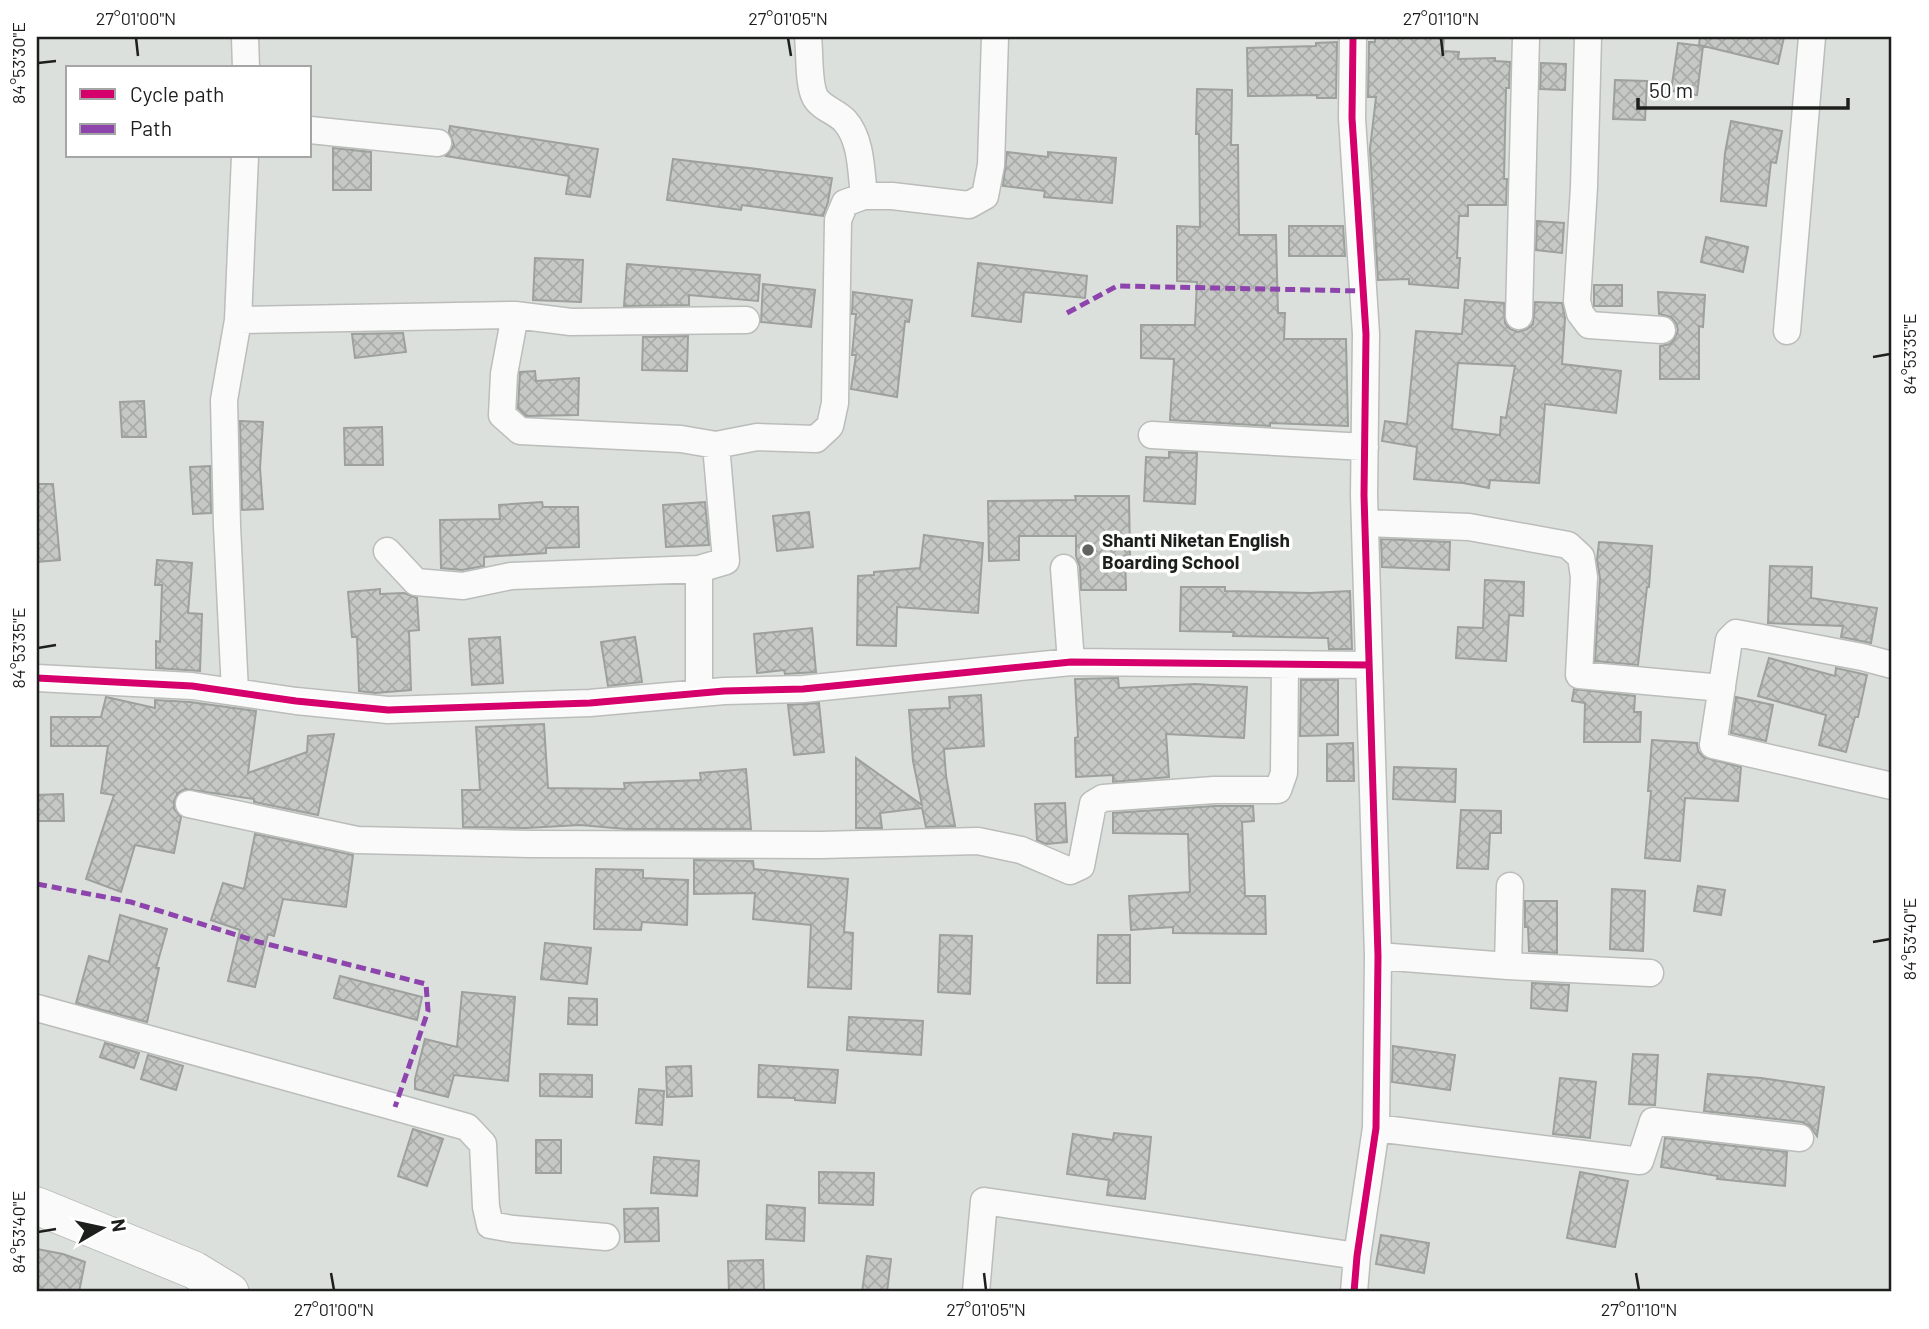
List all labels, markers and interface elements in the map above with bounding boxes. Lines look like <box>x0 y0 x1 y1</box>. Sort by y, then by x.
text: 27°01'00"N <box>96 7 176 29</box>
text: 27°01'05"N <box>748 7 828 29</box>
text: 27°01'10"N <box>1403 7 1479 29</box>
text: 84°53'30"E <box>7 22 29 104</box>
legend <box>66 66 312 158</box>
scale bar <box>1638 66 1848 110</box>
text: 50 m <box>1649 77 1693 102</box>
text: Cycle path <box>130 81 224 106</box>
text: Path <box>130 115 172 140</box>
text: 84°53'35"E <box>1898 313 1920 395</box>
place label: Shanti Niketan English Boarding School <box>1102 528 1290 573</box>
marker: Shanti Niketan English Boarding School <box>1080 542 1096 558</box>
text: 84°53'35"E <box>7 607 29 689</box>
text: 84°53'40"E <box>1898 898 1920 980</box>
text: 84°53'40"E <box>7 1191 29 1273</box>
north arrow <box>66 1192 136 1262</box>
text: N <box>107 1217 132 1233</box>
text: 27°01'00"N <box>294 1298 374 1320</box>
text: 27°01'05"N <box>946 1298 1026 1320</box>
text: 27°01'10"N <box>1601 1298 1677 1320</box>

